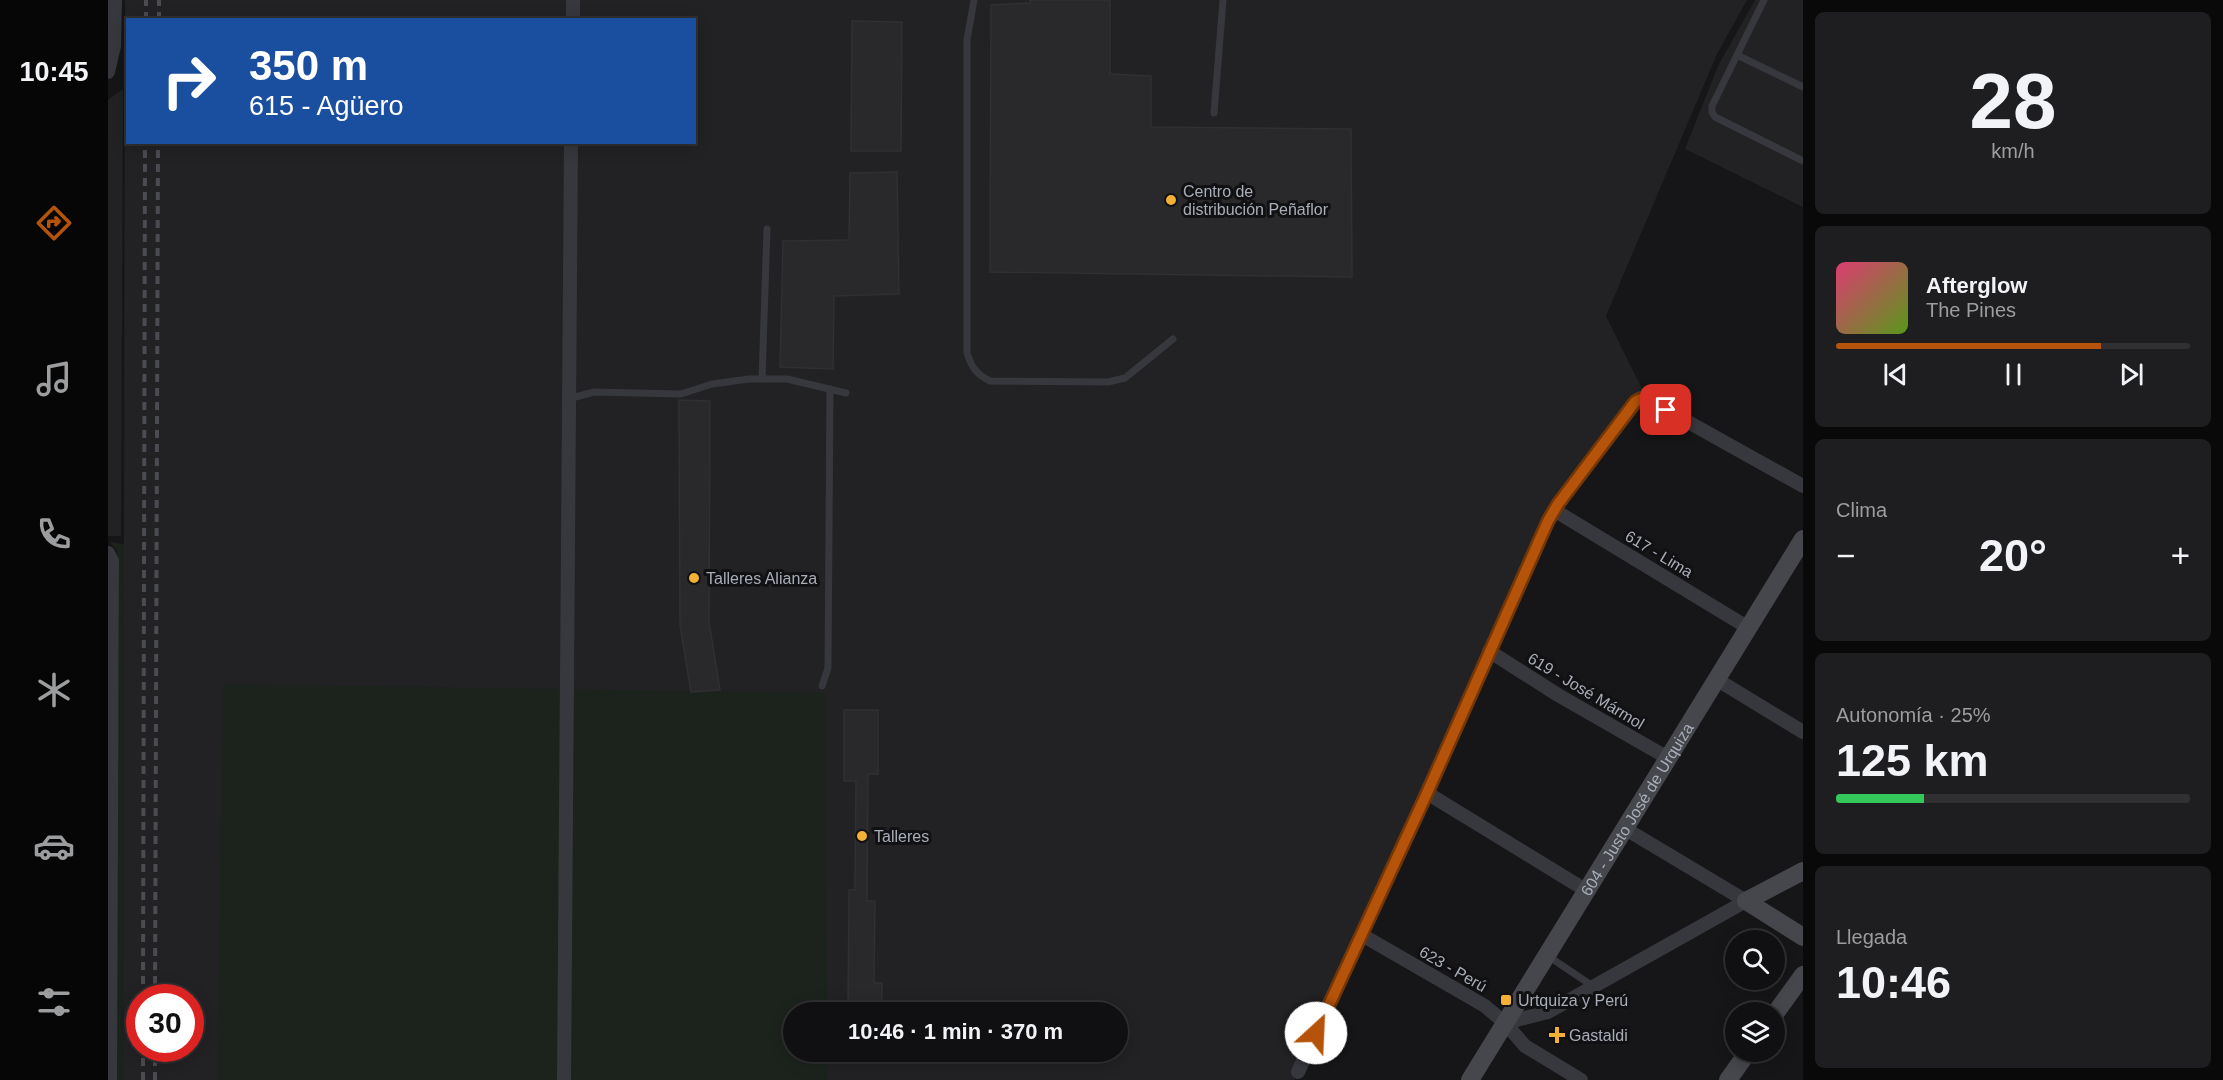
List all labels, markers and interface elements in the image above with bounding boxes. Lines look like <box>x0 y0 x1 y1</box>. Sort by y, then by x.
icon: right <box>150 42 228 120</box>
text: 350 m <box>249 42 368 89</box>
text: 10:45 <box>19 57 89 87</box>
text: 28 <box>1970 57 2056 145</box>
text: 615 - Agüero <box>249 91 404 121</box>
text: km/h <box>1991 140 2035 162</box>
place label: Centro de distribución Peñaflor <box>1183 183 1329 218</box>
marker: Centro de distribución Peñaflor <box>1164 193 1178 207</box>
icon: directions <box>33 202 75 244</box>
text: Afterglow <box>1926 273 2027 298</box>
text: The Pines <box>1926 299 2016 321</box>
icon: music <box>33 358 75 400</box>
icon: previous <box>1879 358 1912 391</box>
icon: pause <box>1997 358 2030 391</box>
icon: next <box>2115 358 2148 391</box>
pin <box>1640 384 1691 435</box>
icon: arrive <box>1649 393 1682 426</box>
text: Clima <box>1836 499 1887 521</box>
icon: phone <box>33 513 75 555</box>
street label: 617 - Lima <box>1622 527 1696 581</box>
text: 20° <box>1979 530 2047 581</box>
text: − <box>1836 537 1855 574</box>
text: + <box>2171 537 2190 574</box>
place label: Talleres Alianza <box>706 570 817 587</box>
marker: Talleres Alianza <box>687 571 701 585</box>
street label: 619 - José Mármol <box>1525 650 1647 732</box>
icon: climate <box>33 669 75 711</box>
text: Autonomía · 25% <box>1836 704 1991 726</box>
street label: 604 - Justo José de Urquiza <box>1577 720 1696 899</box>
text: 125 km <box>1836 735 1989 786</box>
icon: car <box>33 825 75 867</box>
place label: Talleres <box>874 828 929 845</box>
marker: Talleres <box>855 829 869 843</box>
text: Llegada <box>1836 926 1907 948</box>
map controls <box>1725 930 1785 1062</box>
button: search <box>1725 930 1785 990</box>
street label: 623 - Perú <box>1416 943 1490 995</box>
text: 10:46 <box>1836 957 1951 1008</box>
icon: filters <box>33 981 75 1023</box>
speed limit sign: 30 <box>126 984 204 1062</box>
place label: Urtquiza y Perú <box>1518 992 1628 1009</box>
marker: Urtquiza y Perú <box>1499 993 1513 1007</box>
position arrow <box>1284 1001 1348 1065</box>
button: layers <box>1725 1002 1785 1062</box>
text: 10:46 · 1 min · 370 m <box>848 1019 1063 1044</box>
place label: Gastaldi <box>1569 1027 1628 1044</box>
marker: Gastaldi <box>1550 1028 1564 1042</box>

